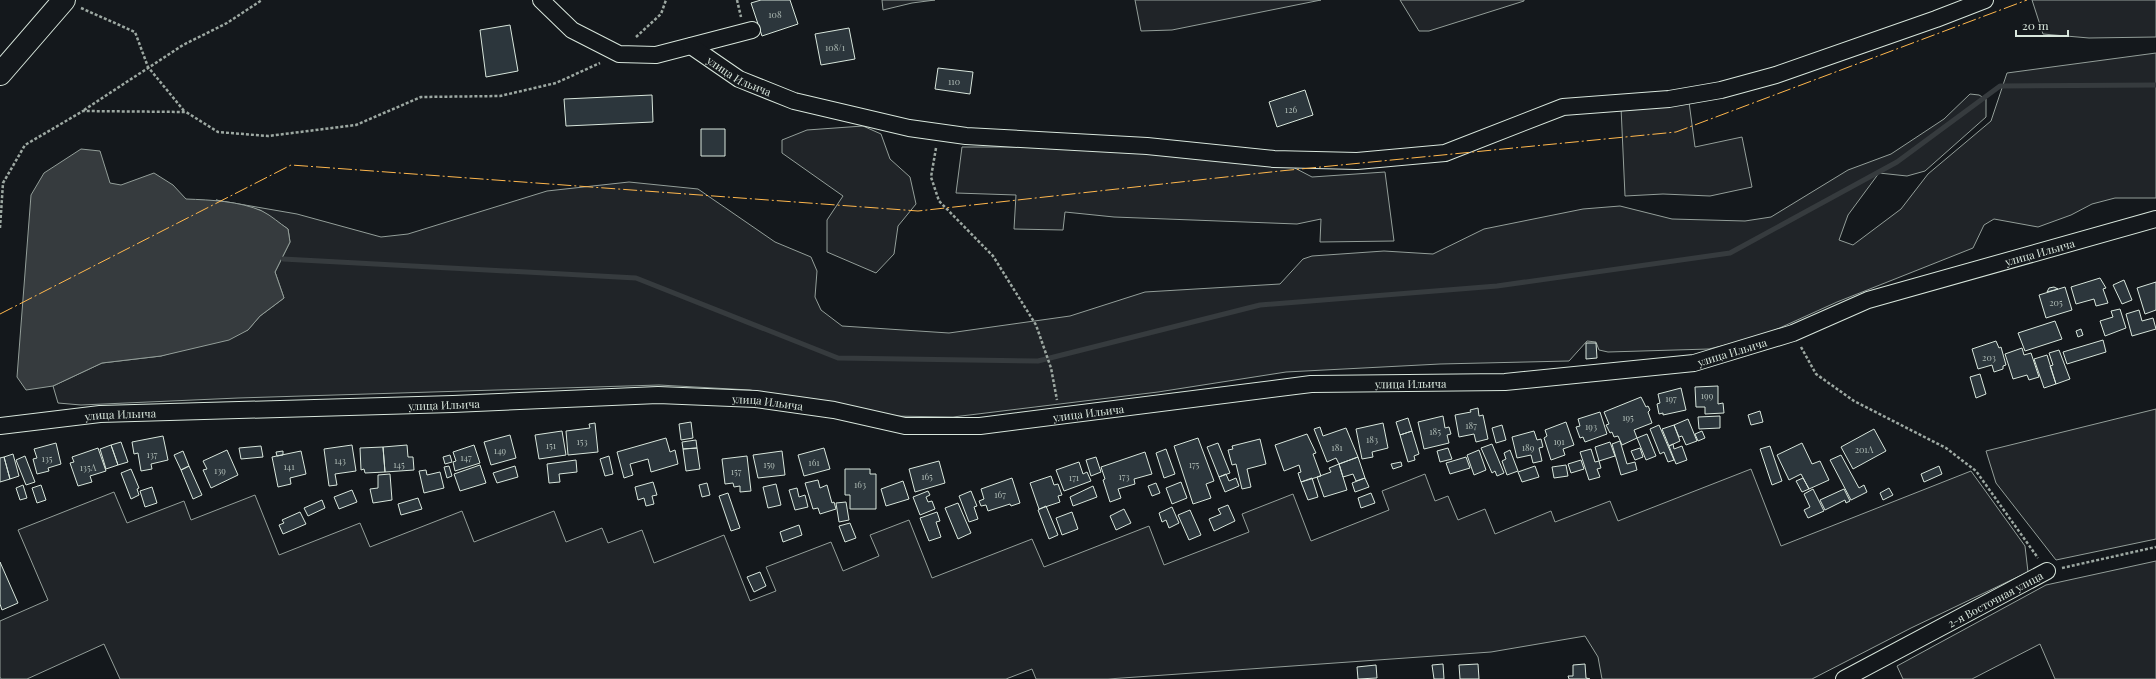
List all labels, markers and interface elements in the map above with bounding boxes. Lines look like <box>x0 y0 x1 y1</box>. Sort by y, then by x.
house number: 108 <box>768 8 782 20</box>
scale bar <box>2016 12 2068 38</box>
text: 20 m <box>2022 17 2049 33</box>
house number: 108/1 <box>825 41 846 53</box>
street label: улица Ильича <box>703 51 774 99</box>
house number: 110 <box>948 75 960 87</box>
house number: 126 <box>1285 103 1297 115</box>
street label: улица Ильича <box>2002 235 2077 269</box>
house number: 205 <box>2049 296 2063 308</box>
street label: улица Ильича <box>1695 334 1769 369</box>
house number: 203 <box>1982 351 1996 363</box>
street label: улица Ильича <box>1374 375 1447 391</box>
house number: 199 <box>1701 389 1714 401</box>
street label: улица Ильича <box>731 390 805 413</box>
house number: 197 <box>1665 392 1677 404</box>
street label: улица Ильича <box>407 395 481 413</box>
street label: улица Ильича <box>1051 400 1125 424</box>
street label: улица Ильича <box>83 405 157 423</box>
house number: 195 <box>1622 411 1634 423</box>
house number: 187 <box>1465 419 1477 431</box>
house number: 193 <box>1585 420 1597 432</box>
house number: 185 <box>1429 425 1441 437</box>
house number: 183 <box>1366 433 1378 445</box>
house number: 153 <box>576 435 588 447</box>
house number: 191 <box>1553 435 1565 447</box>
house number: 151 <box>546 439 557 451</box>
house number: 181 <box>1331 441 1343 453</box>
house number: 189 <box>1522 441 1535 453</box>
house number: 201А <box>1855 443 1874 455</box>
house number: 149 <box>494 444 507 456</box>
house number: 137 <box>147 448 158 460</box>
house number: 147 <box>460 451 472 463</box>
house number: 135 <box>42 452 53 464</box>
house number: 143 <box>334 454 346 466</box>
house number: 161 <box>808 456 820 468</box>
house number: 145 <box>393 458 405 470</box>
house number: 159 <box>763 458 775 470</box>
house number: 175 <box>1189 458 1200 470</box>
house number: 141 <box>283 460 295 472</box>
house number: 135А <box>80 461 97 473</box>
house number: 139 <box>214 464 226 476</box>
house number: 157 <box>731 465 742 477</box>
house number: 165 <box>921 470 933 482</box>
house number: 173 <box>1118 470 1130 482</box>
house number: 171 <box>1069 471 1080 483</box>
house number: 163 <box>854 478 866 490</box>
house number: 167 <box>994 488 1006 500</box>
street label: 2-я Восточная улица <box>1945 567 2046 630</box>

